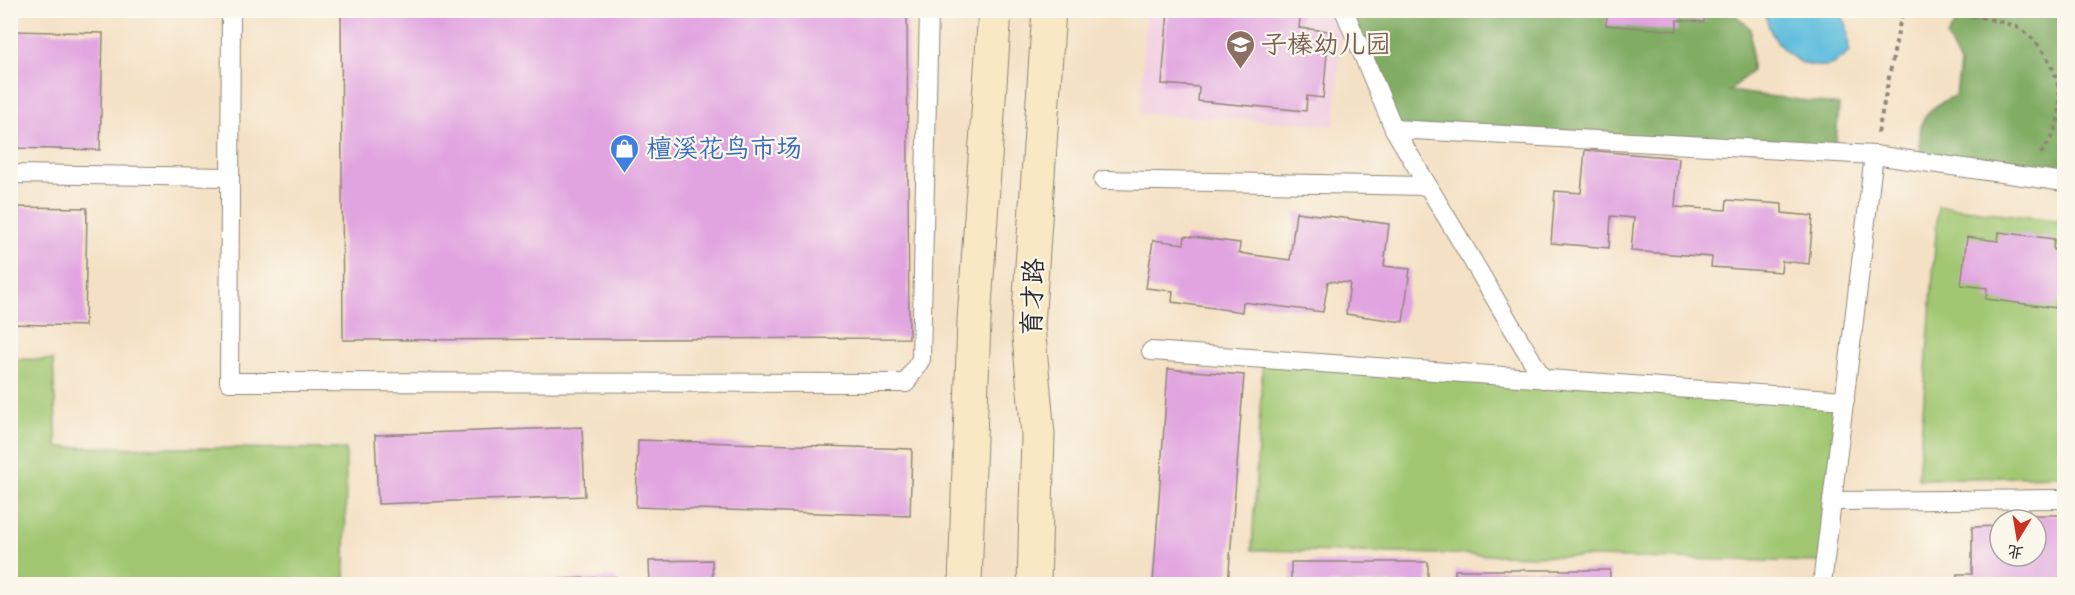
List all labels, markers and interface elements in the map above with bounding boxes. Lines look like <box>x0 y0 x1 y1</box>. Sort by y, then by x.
school or university icon: 子榛幼儿园 <box>1224 28 1256 70</box>
place label: 子榛幼儿园 <box>1261 28 1391 60</box>
shop icon: 檀溪花鸟市场 <box>609 132 641 174</box>
place label: 檀溪花鸟市场 <box>646 132 802 164</box>
street label: 育才路 <box>1015 257 1049 337</box>
north arrow <box>1988 508 2048 568</box>
text: 北 <box>2006 541 2025 563</box>

